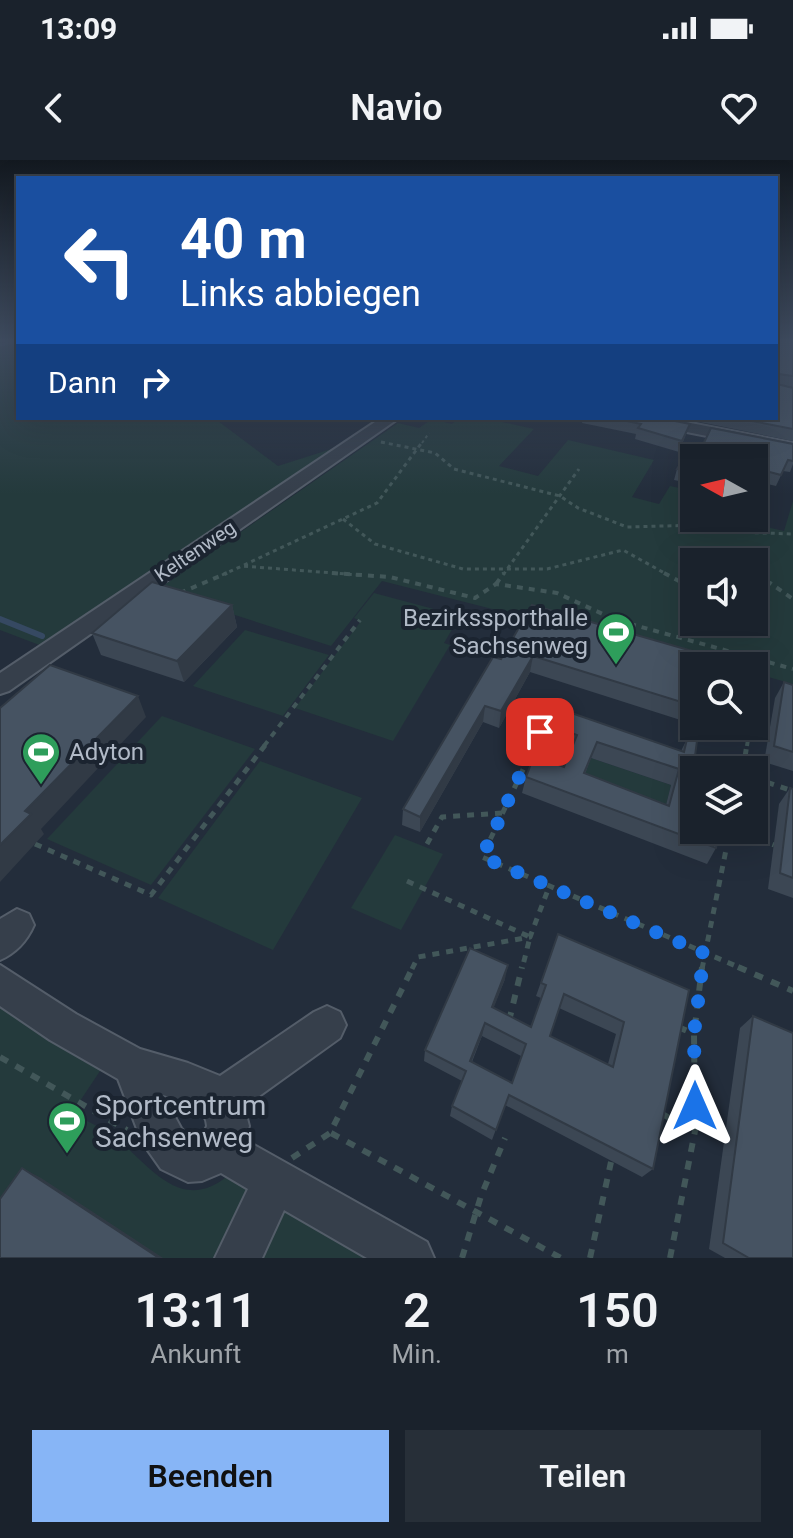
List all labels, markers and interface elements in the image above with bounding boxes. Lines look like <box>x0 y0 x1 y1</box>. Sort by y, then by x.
text: 13:09 <box>40 11 117 46</box>
icon: back <box>32 86 76 130</box>
icon: heart <box>717 86 761 130</box>
text: Navio <box>350 87 443 129</box>
text: 40 m <box>180 206 307 272</box>
icon: left <box>48 208 152 312</box>
text: Links abbiegen <box>180 273 421 315</box>
icon: right <box>133 360 177 404</box>
text: Dann <box>48 365 117 400</box>
north arrow <box>680 444 768 532</box>
map controls <box>680 444 768 844</box>
street label: Keltenweg <box>150 515 240 587</box>
button: sound <box>680 548 768 636</box>
place label: Bezirkssporthalle Sachsenweg <box>403 604 588 660</box>
sports icon: Bezirkssporthalle Sachsenweg <box>595 611 637 666</box>
button: search <box>680 652 768 740</box>
pin <box>506 698 574 766</box>
icon: arrive <box>518 710 562 754</box>
sports icon: Adyton <box>20 731 62 786</box>
place label: Adyton <box>69 738 144 766</box>
button: layers <box>680 756 768 844</box>
position arrow <box>653 1064 737 1148</box>
place label: Sportcentrum Sachsenweg <box>95 1089 266 1154</box>
sports icon: Sportcentrum Sachsenweg <box>46 1100 88 1155</box>
text: 13:11 <box>134 1282 257 1339</box>
text: 2 <box>403 1282 430 1339</box>
text: 150 <box>576 1282 659 1339</box>
text: Ankunft <box>150 1339 241 1369</box>
text: Min. <box>392 1339 442 1369</box>
text: m <box>606 1339 629 1369</box>
button: Beenden <box>32 1430 389 1522</box>
button: Teilen <box>405 1430 761 1522</box>

